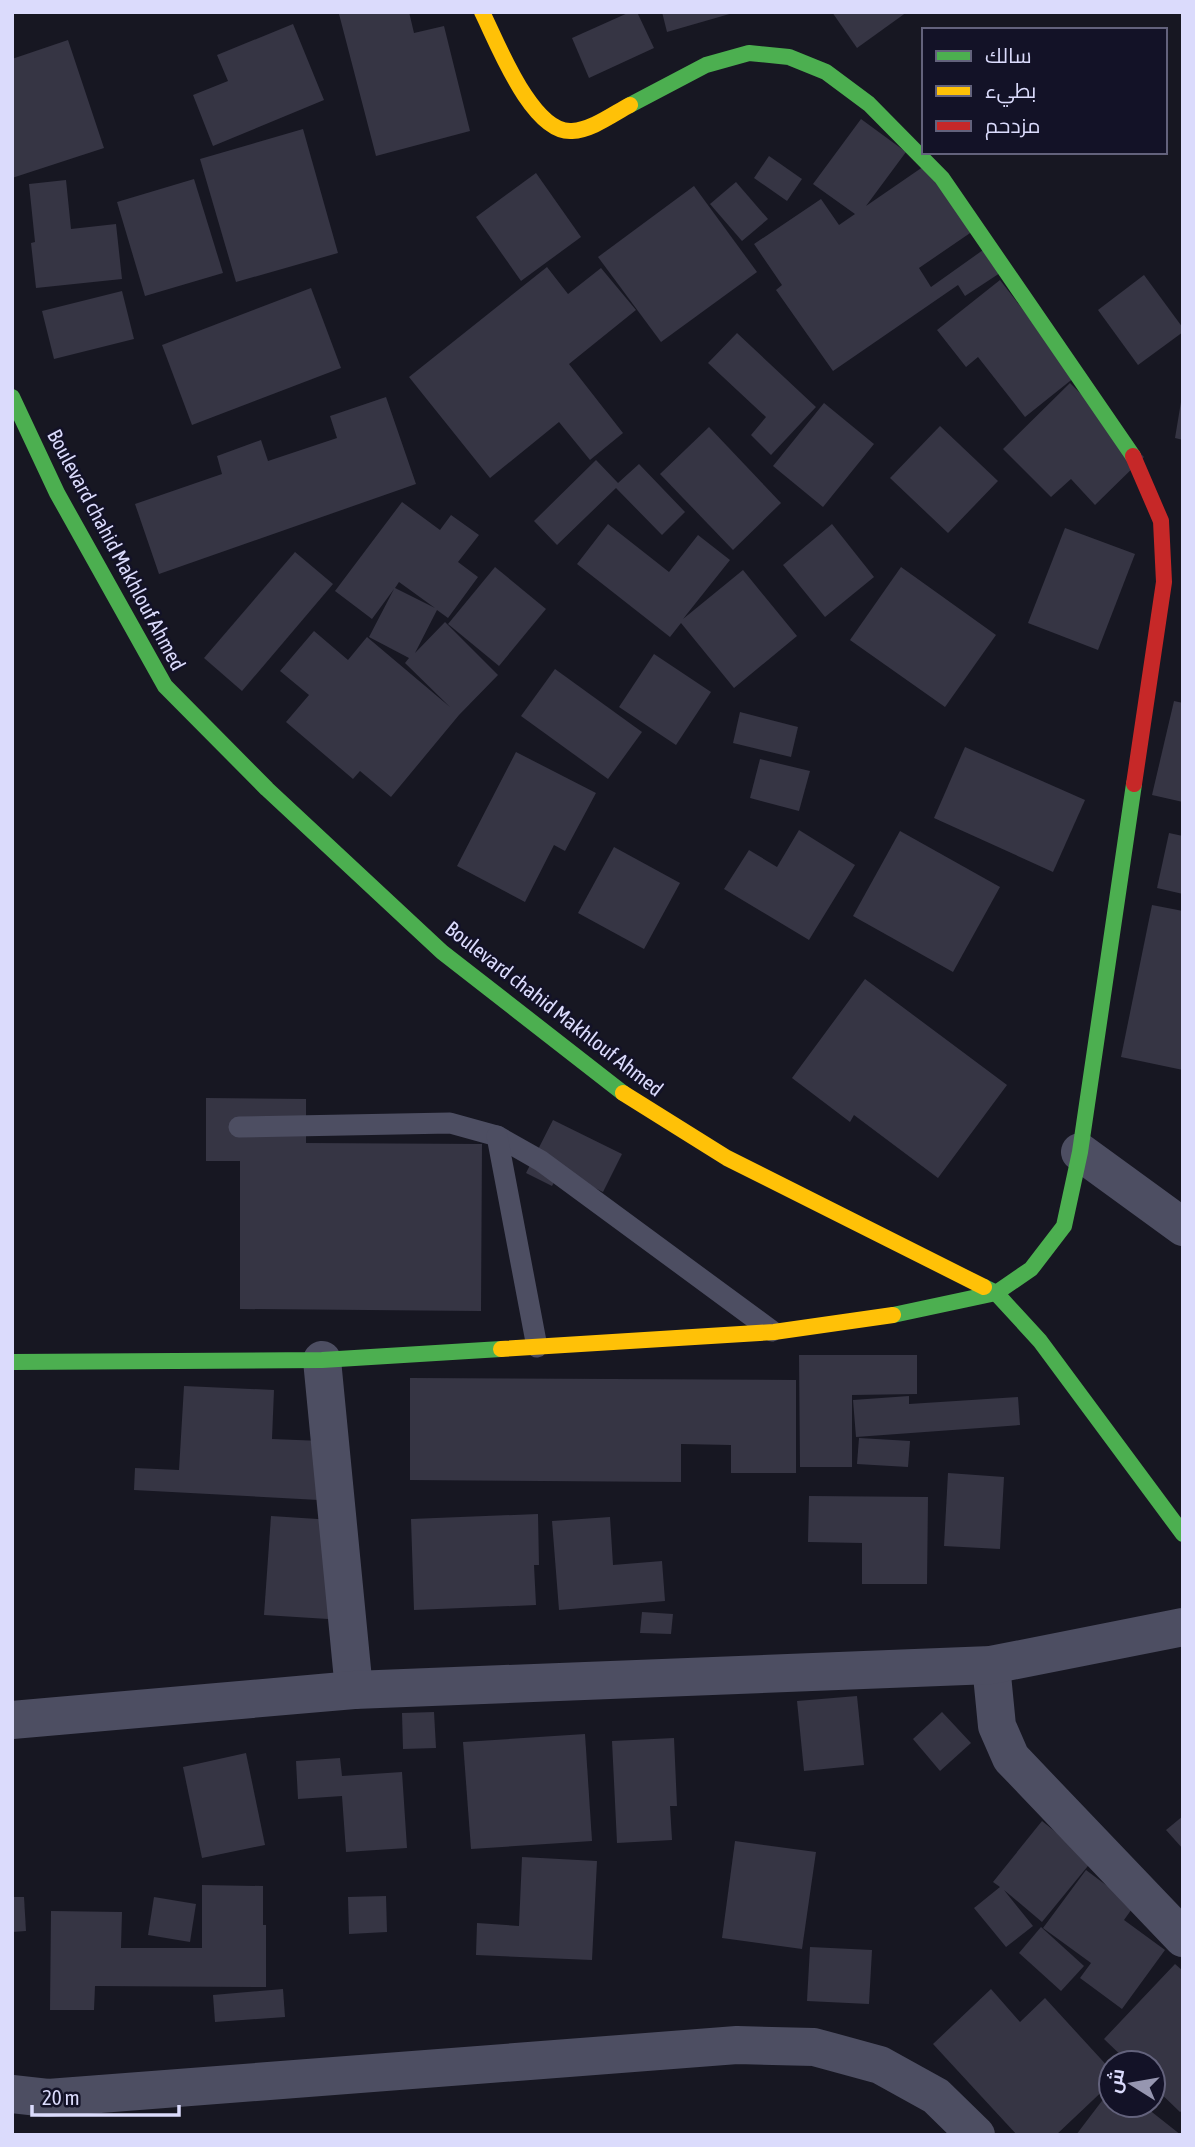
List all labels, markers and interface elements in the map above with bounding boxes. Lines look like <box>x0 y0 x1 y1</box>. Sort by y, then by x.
legend <box>922 28 1167 154</box>
text: سالك <box>985 43 1032 67</box>
text: بطيء <box>985 78 1036 107</box>
text: مزدحم <box>985 113 1040 140</box>
street label: Boulevard chahid Makhlouf Ahmed <box>43 425 191 674</box>
street label: Boulevard chahid Makhlouf Ahmed <box>441 916 668 1101</box>
north arrow <box>1097 2049 1167 2119</box>
text: ش <box>1102 2067 1129 2095</box>
scale bar <box>32 2074 178 2118</box>
text: 20 m <box>42 2085 80 2109</box>

